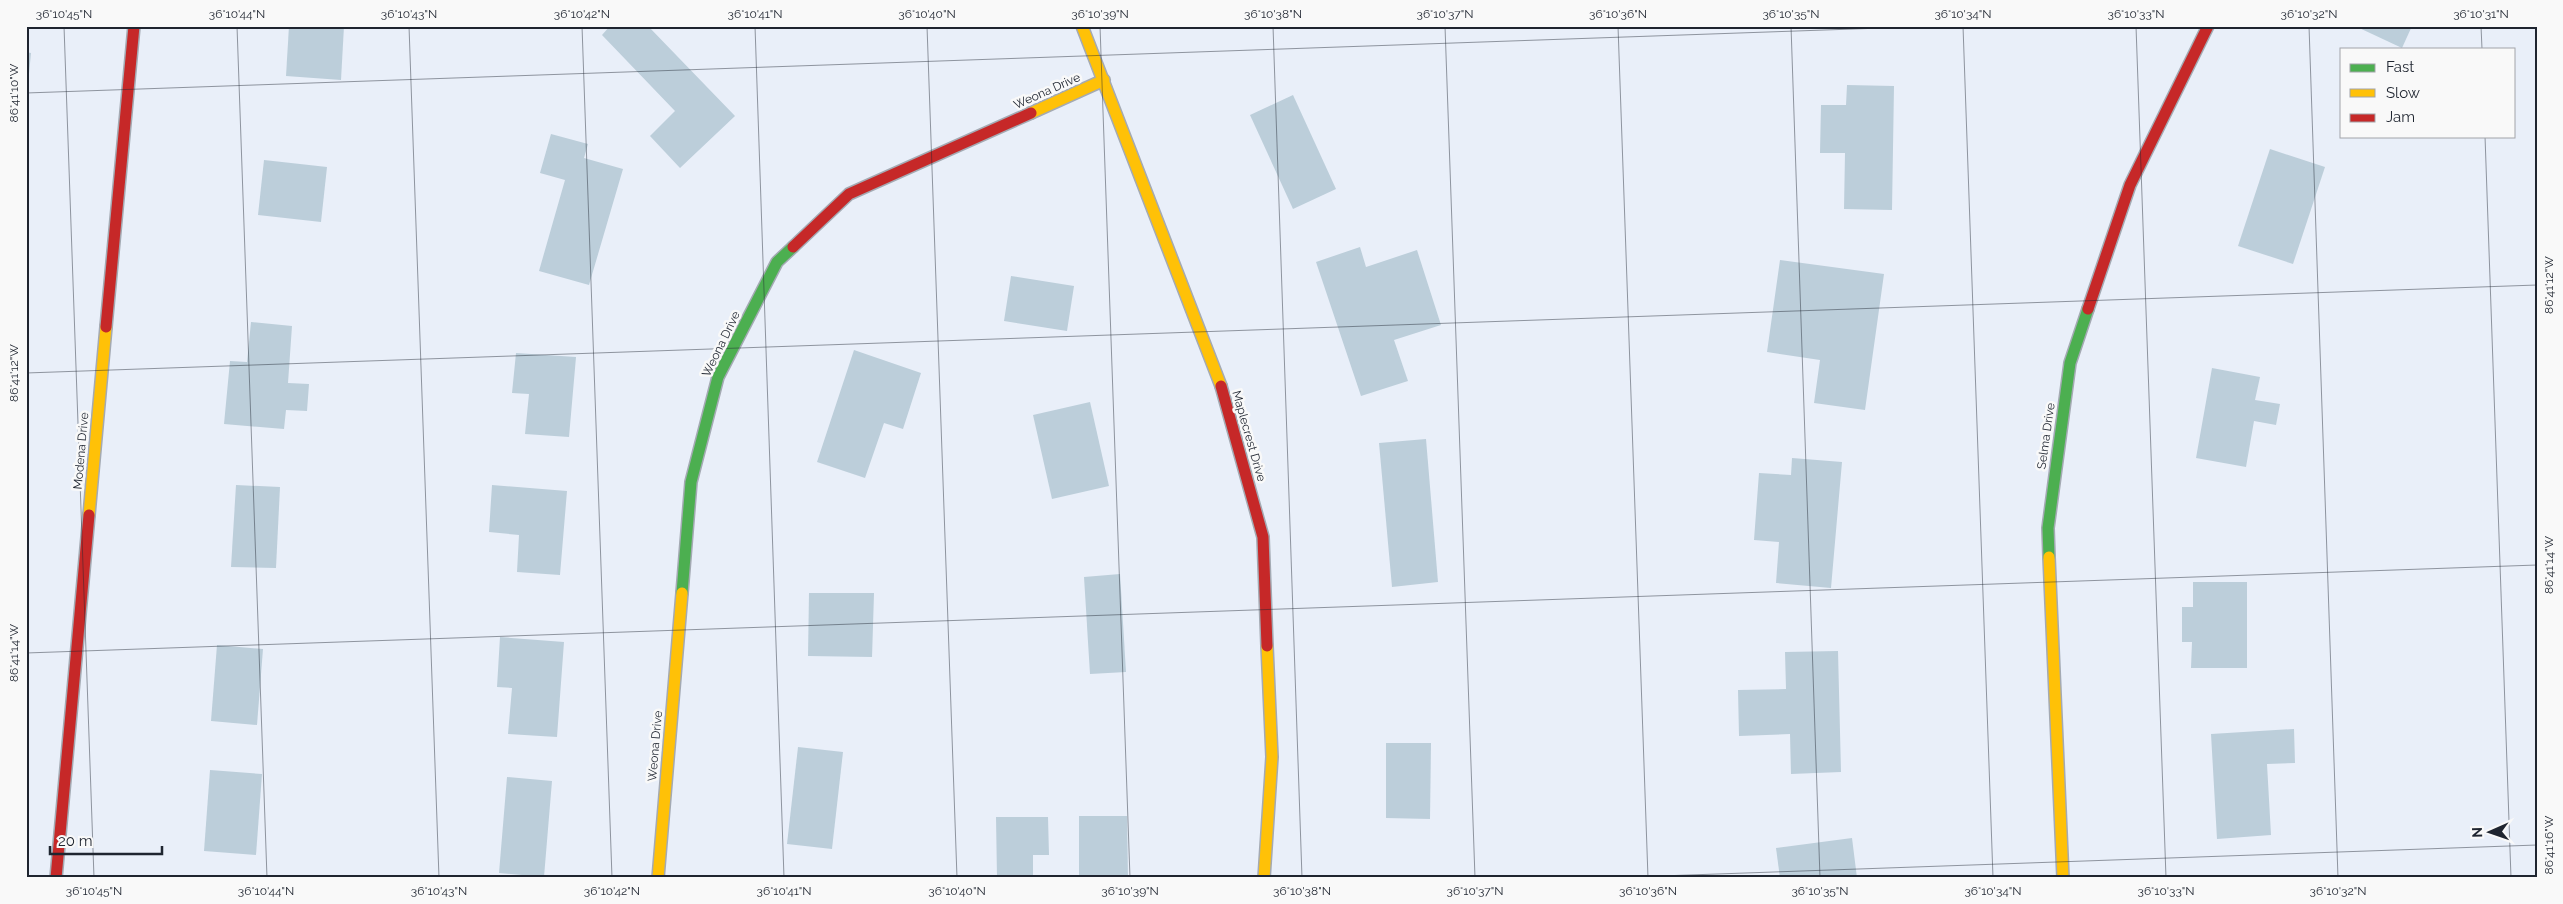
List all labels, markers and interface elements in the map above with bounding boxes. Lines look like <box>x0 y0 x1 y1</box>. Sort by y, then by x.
text: 36°10'45"N <box>36 7 92 21</box>
text: 36°10'44"N <box>209 7 265 21</box>
text: 36°10'43"N <box>381 7 437 21</box>
text: 36°10'42"N <box>554 7 610 21</box>
text: 36°10'41"N <box>728 7 782 21</box>
text: 36°10'40"N <box>898 7 956 21</box>
text: 36°10'39"N <box>1071 7 1129 21</box>
text: 36°10'38"N <box>1244 7 1302 21</box>
text: 36°10'37"N <box>1416 7 1474 21</box>
text: 36°10'36"N <box>1589 7 1647 21</box>
text: 36°10'35"N <box>1762 7 1820 21</box>
text: 36°10'34"N <box>1934 7 1992 21</box>
text: 36°10'33"N <box>2107 7 2165 21</box>
text: 36°10'32"N <box>2281 7 2337 21</box>
text: 36°10'31"N <box>2453 7 2509 21</box>
legend <box>2340 48 2516 138</box>
text: Fast <box>2386 58 2414 76</box>
text: 86°41'10"W <box>7 63 21 122</box>
street label: Weona Drive <box>1012 70 1082 112</box>
text: Slow <box>2386 84 2420 102</box>
text: Jam <box>2386 108 2415 126</box>
text: 86°41'12"W <box>2542 256 2556 314</box>
street label: Weona Drive <box>699 309 743 379</box>
text: 86°41'12"W <box>7 344 21 402</box>
street label: Maplecrest Drive <box>1229 389 1269 483</box>
street label: Selma Drive <box>2034 402 2058 470</box>
street label: Modena Drive <box>71 412 91 490</box>
text: 86°41'14"W <box>2542 536 2556 594</box>
text: 86°41'14"W <box>7 624 21 682</box>
street label: Weona Drive <box>645 710 665 782</box>
north arrow <box>2466 806 2516 856</box>
text: 86°41'16"W <box>2542 815 2556 874</box>
scale bar <box>50 824 162 856</box>
text: N <box>2469 827 2485 838</box>
text: 20 m <box>58 832 93 850</box>
text: 36°10'45"N <box>66 884 122 898</box>
text: 36°10'44"N <box>238 884 294 898</box>
text: 36°10'43"N <box>411 884 467 898</box>
text: 36°10'42"N <box>584 884 640 898</box>
text: 36°10'41"N <box>757 884 811 898</box>
text: 36°10'40"N <box>928 884 986 898</box>
text: 36°10'39"N <box>1101 884 1159 898</box>
text: 36°10'38"N <box>1273 884 1331 898</box>
text: 36°10'37"N <box>1446 884 1504 898</box>
text: 36°10'36"N <box>1619 884 1677 898</box>
text: 36°10'35"N <box>1791 884 1849 898</box>
text: 36°10'34"N <box>1964 884 2022 898</box>
text: 36°10'33"N <box>2137 884 2195 898</box>
text: 36°10'32"N <box>2310 884 2366 898</box>

